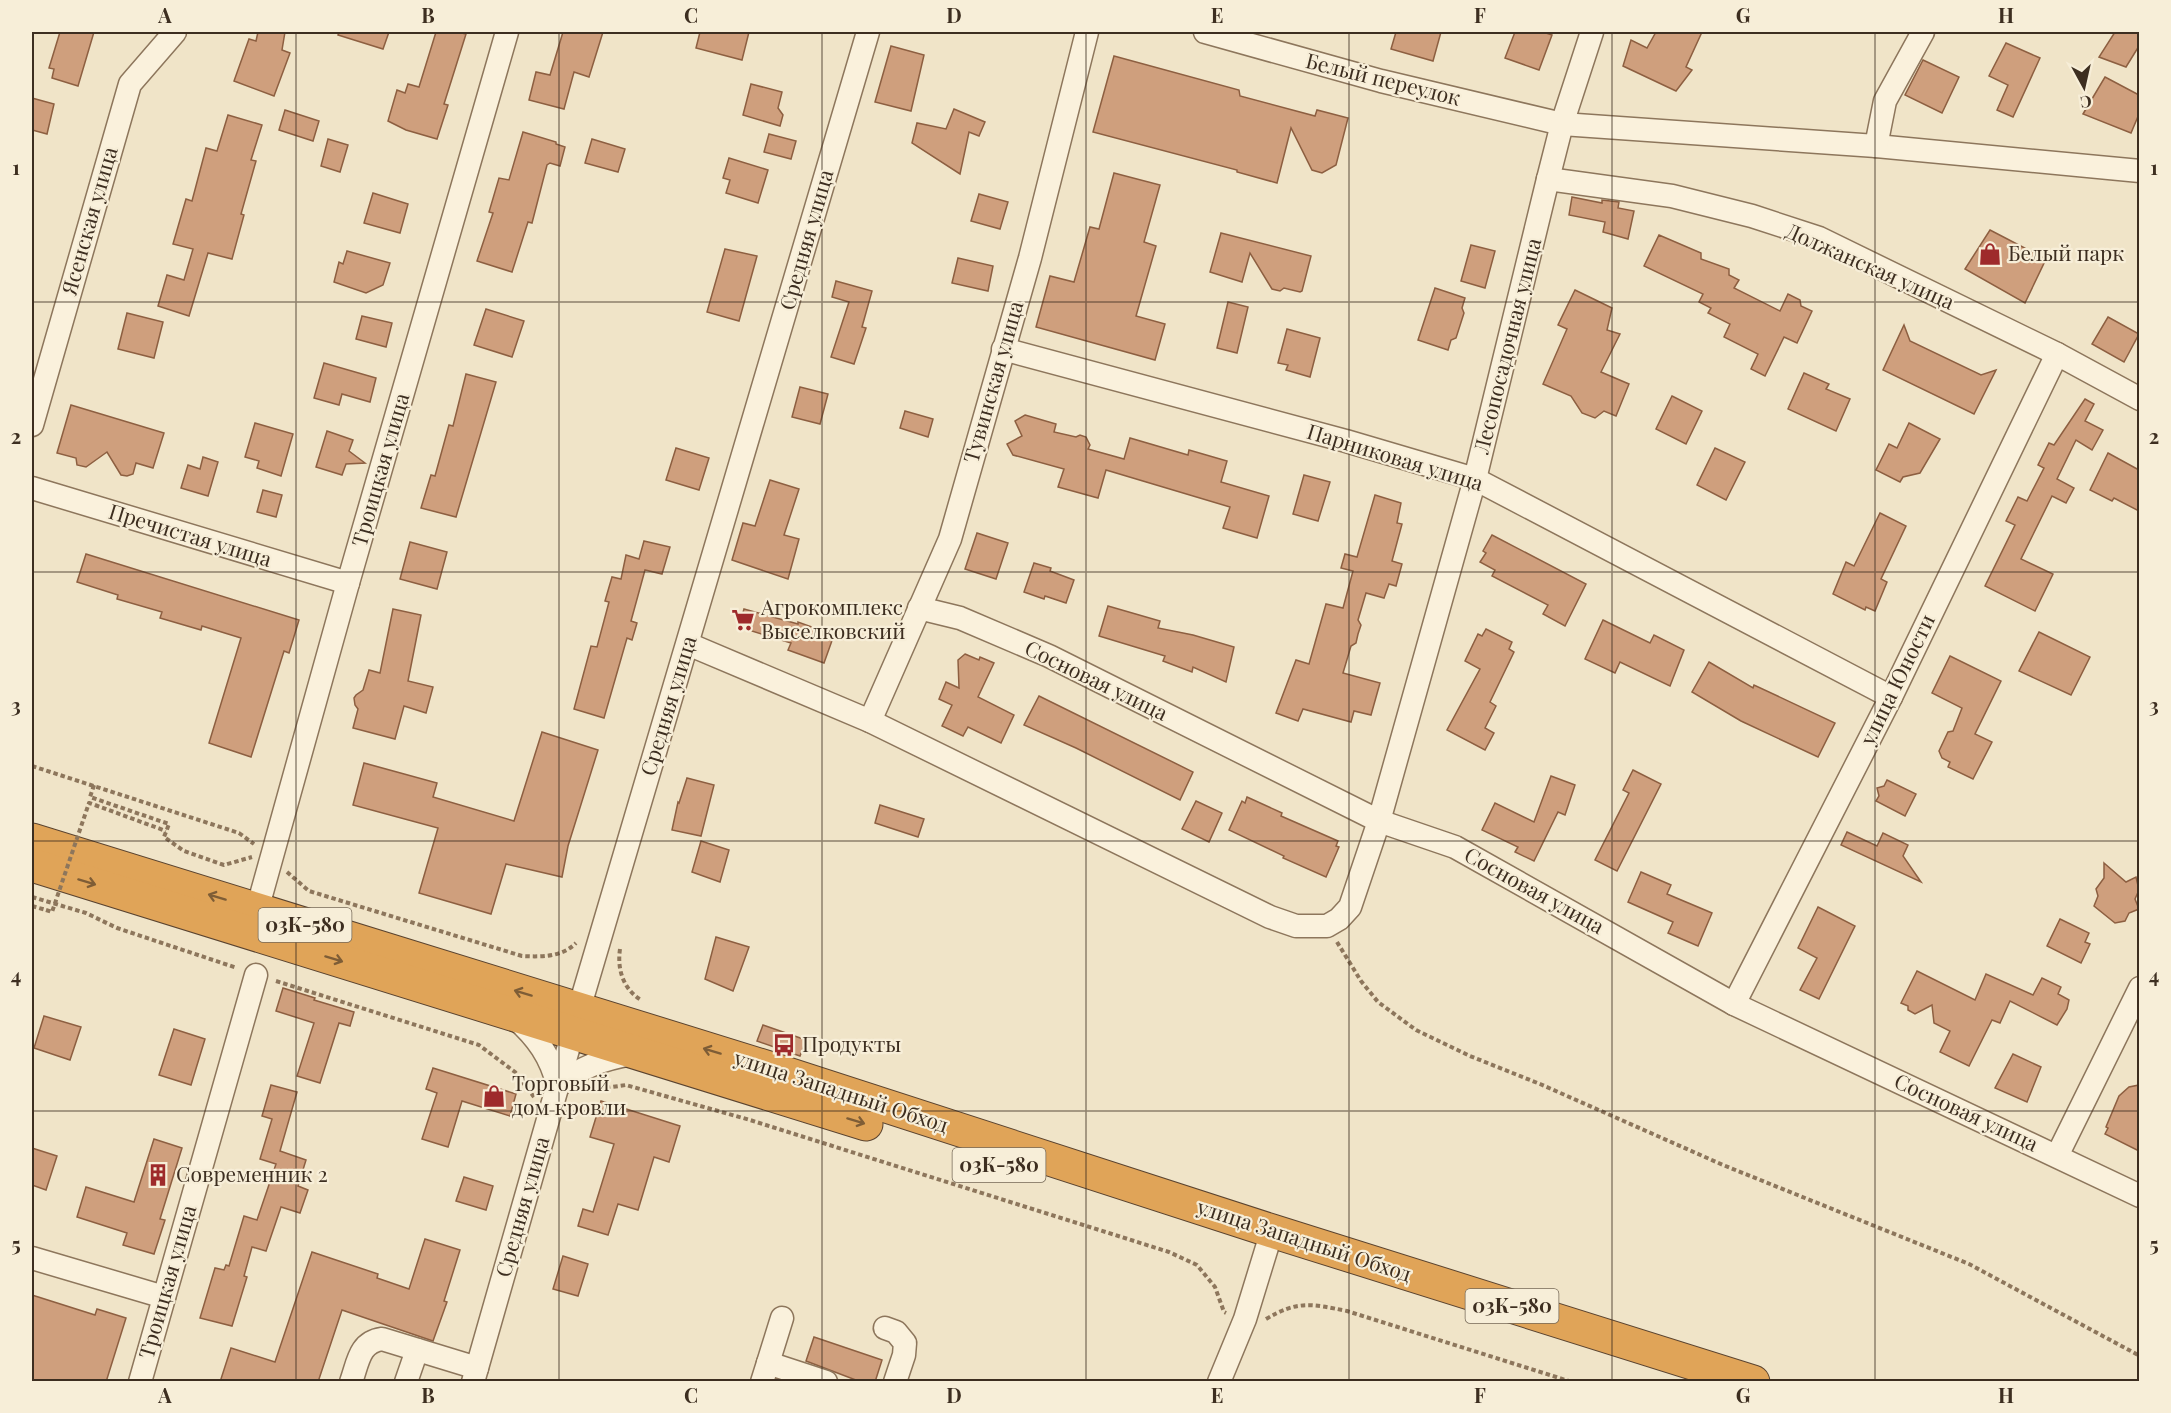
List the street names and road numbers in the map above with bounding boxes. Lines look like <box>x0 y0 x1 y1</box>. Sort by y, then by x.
street label: Белый переулок <box>1303 45 1464 111</box>
street label: Ясенская улица <box>53 143 123 299</box>
street label: Средняя улица <box>772 165 839 313</box>
street label: Должанская улица <box>1782 215 1960 315</box>
street label: Лесопосадочная улица <box>1465 234 1547 457</box>
street label: Тувинская улица <box>956 297 1029 466</box>
street label: Троицкая улица <box>344 389 415 549</box>
street label: Парниковая улица <box>1304 416 1488 496</box>
street label: Пречистая улица <box>106 496 276 572</box>
street label: улица Юности <box>1852 609 1940 750</box>
street label: Средняя улица <box>633 632 702 779</box>
street label: Сосновая улица <box>1021 633 1173 726</box>
street label: Сосновая улица <box>1460 839 1610 939</box>
road number: 03К-580 <box>258 908 352 942</box>
street label: улица Западный Обход <box>730 1042 952 1138</box>
street label: Сосновая улица <box>1890 1066 2044 1157</box>
street label: Средняя улица <box>488 1132 555 1280</box>
road number: 03К-580 <box>952 1148 1046 1182</box>
street label: улица Западный Обход <box>1193 1191 1415 1287</box>
street label: Троицкая улица <box>131 1201 202 1361</box>
road number: 03К-580 <box>1466 1289 1558 1323</box>

